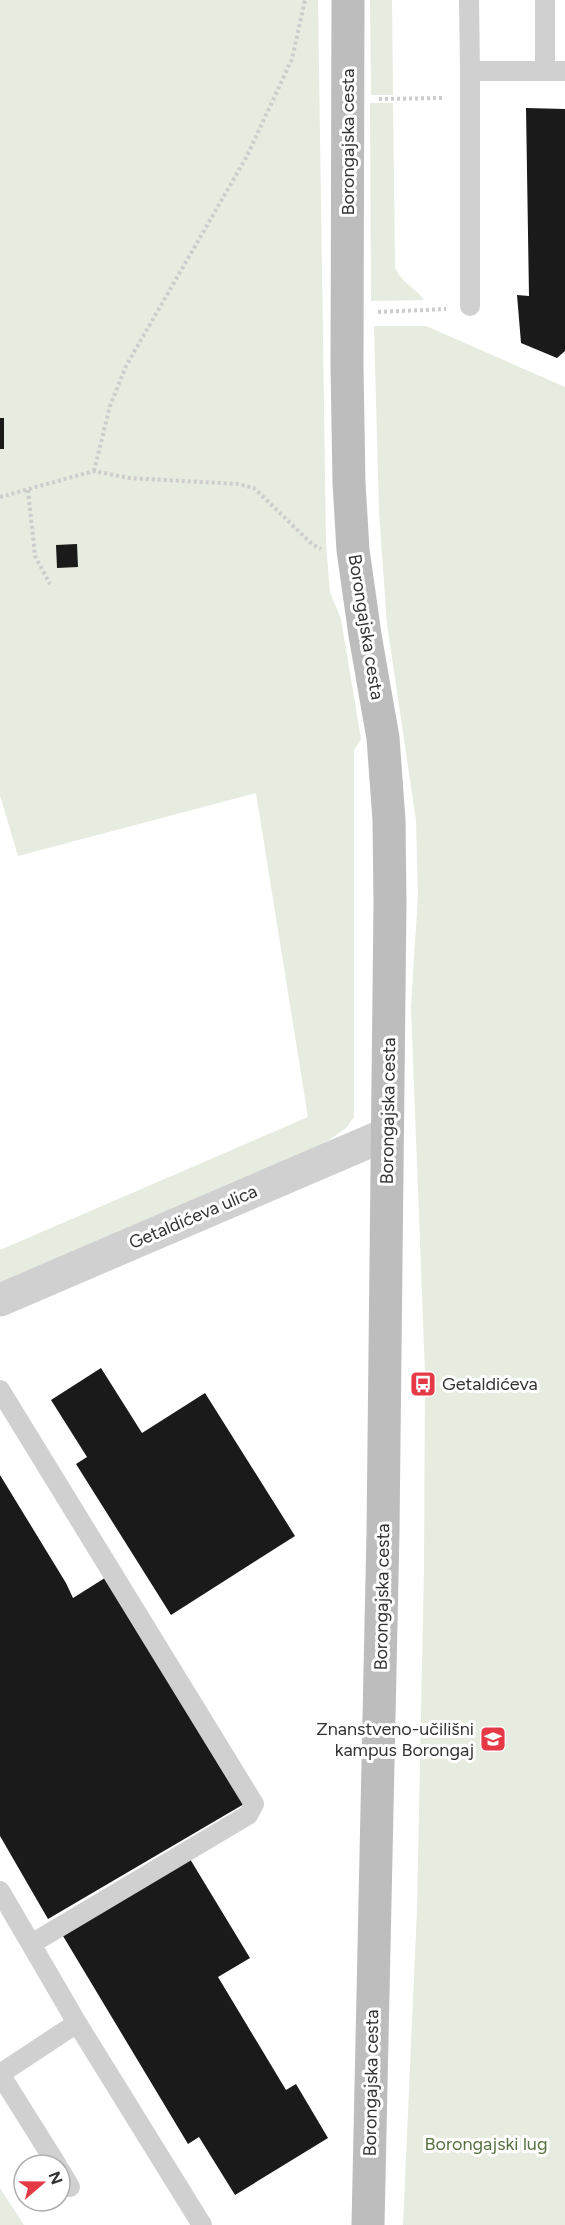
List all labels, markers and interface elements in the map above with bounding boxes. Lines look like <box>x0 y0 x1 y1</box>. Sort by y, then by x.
street label: Borongajska cesta <box>337 68 359 216</box>
street label: Borongajska cesta <box>344 553 388 701</box>
street label: Borongajska cesta <box>376 1037 400 1185</box>
street label: Getaldićeva ulica <box>125 1180 261 1254</box>
bus stop icon: Getaldićeva <box>408 1369 438 1399</box>
place label: Getaldićeva <box>442 1373 538 1395</box>
street label: Borongajska cesta <box>370 1523 394 1671</box>
place label: Znanstveno-učilišni kampus Borongaj <box>316 1718 474 1761</box>
school or university icon: Znanstveno-učilišni kampus Borongaj <box>478 1724 508 1754</box>
street label: Borongajska cesta <box>359 2009 383 2157</box>
park label: Borongajski lug <box>425 2133 547 2155</box>
north arrow <box>12 2153 72 2213</box>
text: N <box>45 2169 67 2187</box>

